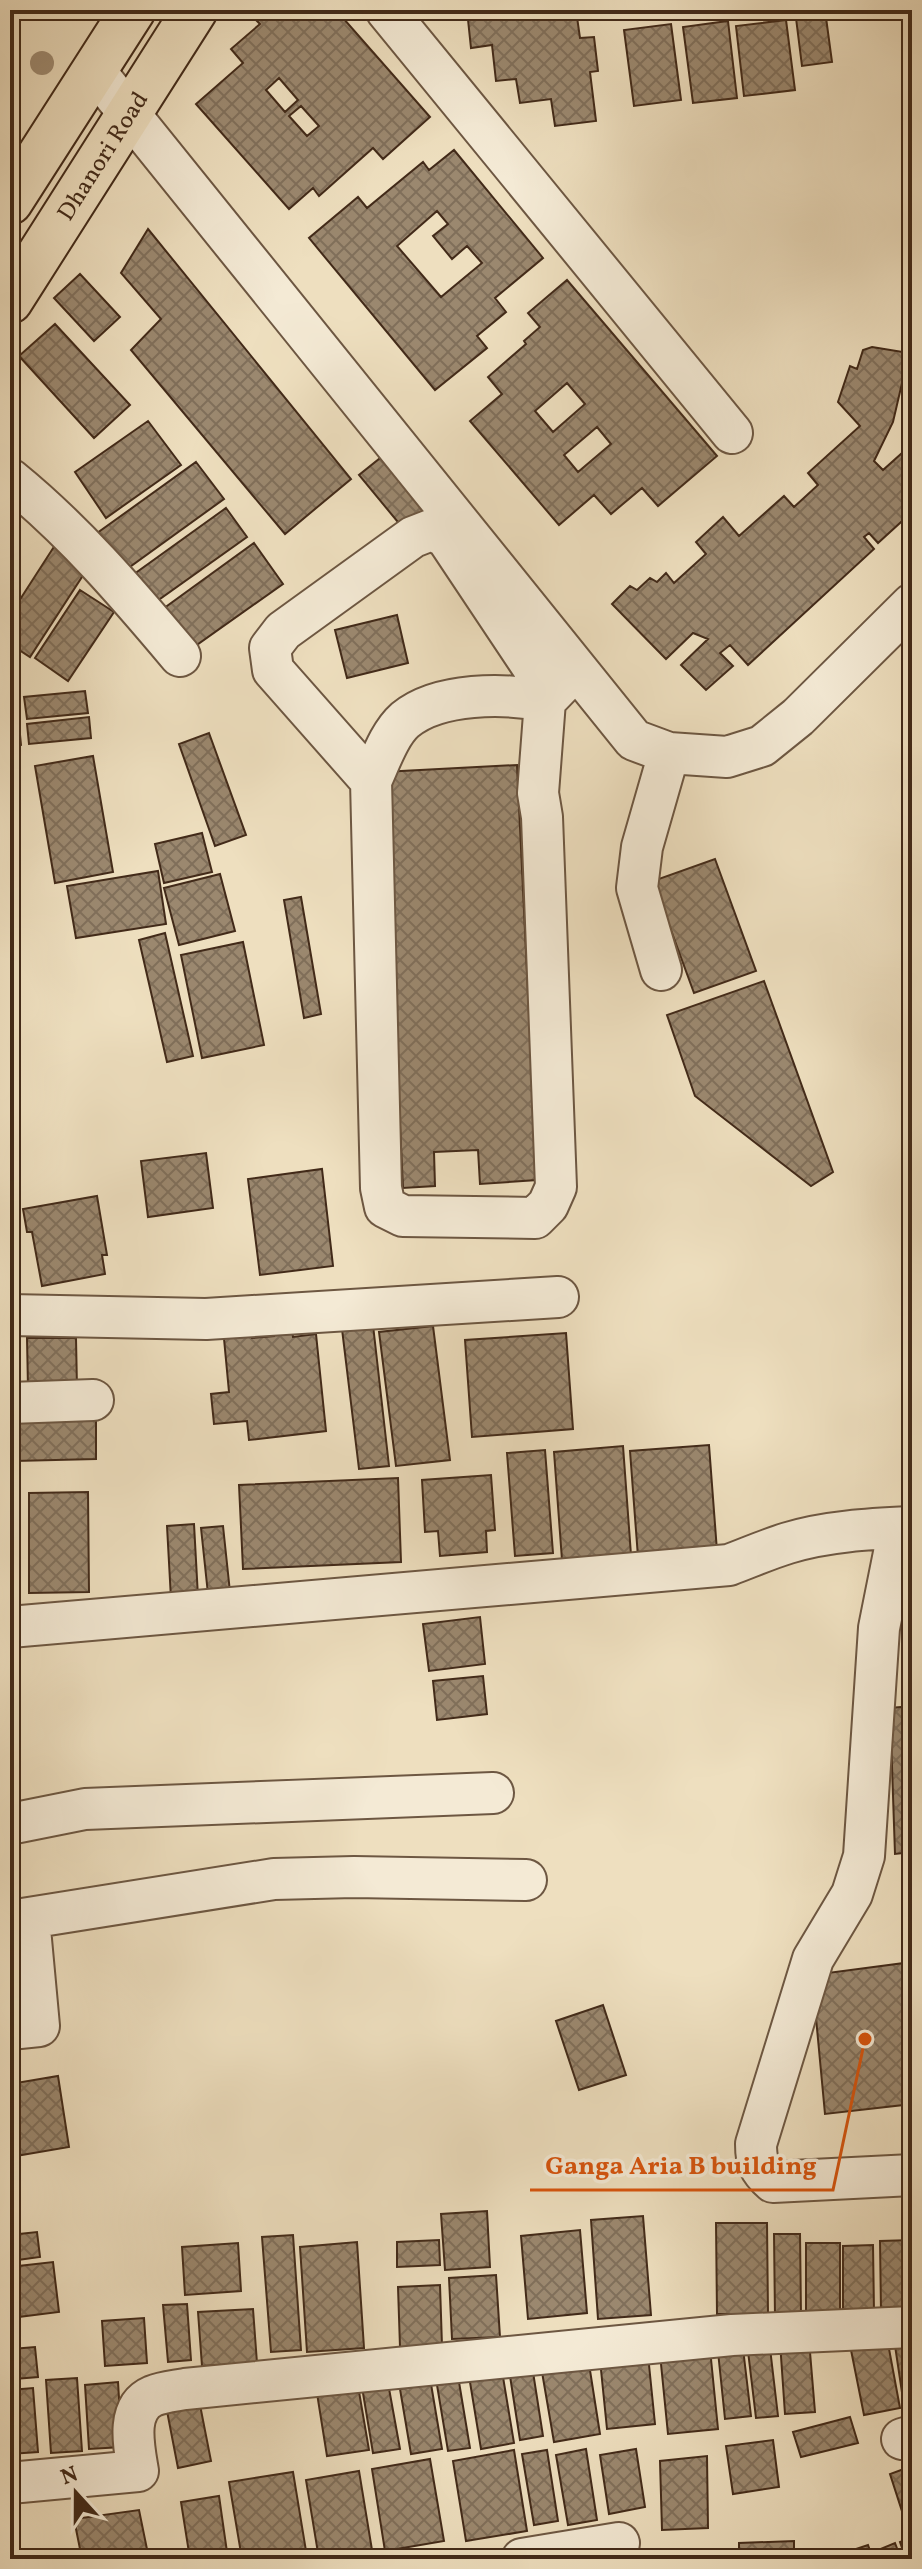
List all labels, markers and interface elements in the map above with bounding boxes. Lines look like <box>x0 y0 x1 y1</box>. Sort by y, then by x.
street label: Dhanori Road <box>50 86 158 228</box>
callout: Ganga Aria B building <box>530 2140 833 2190</box>
text: Ganga Aria B building <box>545 2149 817 2185</box>
north arrow <box>36 2453 116 2533</box>
text: N <box>57 2459 83 2494</box>

